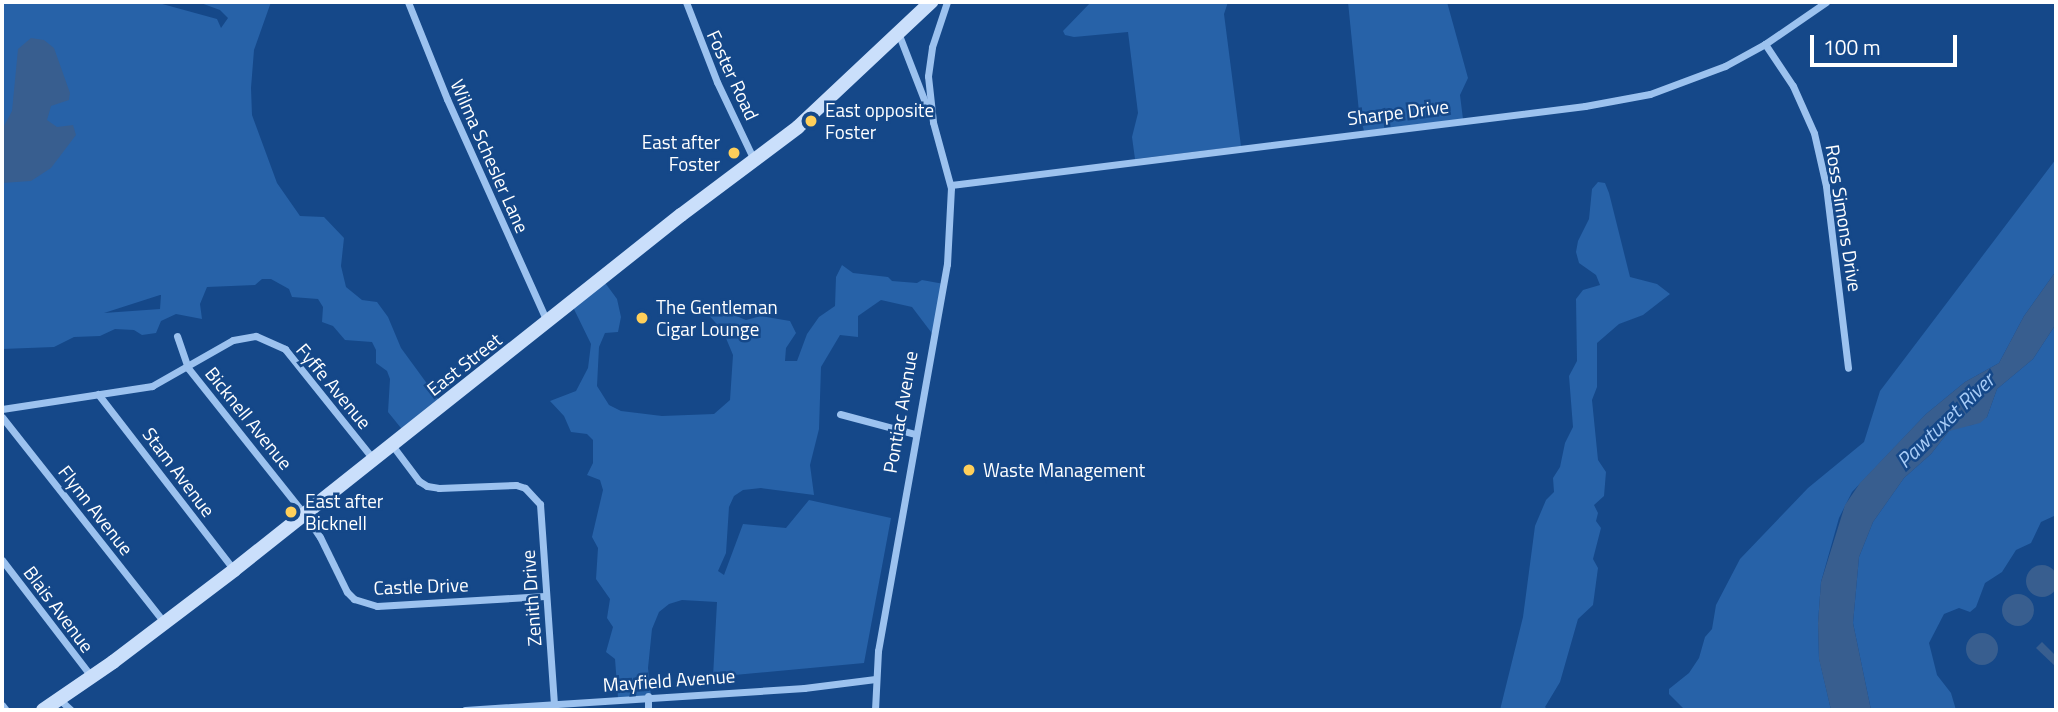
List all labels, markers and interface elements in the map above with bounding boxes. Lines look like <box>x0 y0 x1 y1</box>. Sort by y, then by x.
scale bar <box>1813 21 1960 65</box>
street label: Foster Road <box>702 26 764 124</box>
text: 100 m <box>1823 31 1880 63</box>
street label: Wilma Schesler Lane <box>446 76 534 236</box>
street label: Sharpe Drive <box>1346 94 1450 130</box>
place label: East opposite Foster <box>825 99 934 143</box>
marker: East opposite Foster <box>803 113 819 129</box>
place label: East after Foster <box>642 131 720 175</box>
street label: Ross Simons Drive <box>1821 143 1867 293</box>
marker: East after Foster <box>726 145 742 161</box>
place label: The Gentleman Cigar Lounge <box>656 296 778 340</box>
marker: The Gentleman Cigar Lounge <box>634 310 650 326</box>
street label: East Street <box>422 328 506 400</box>
street label: Fyffe Avenue <box>292 339 376 433</box>
street label: Pontiac Avenue <box>878 349 922 475</box>
street label: Bicknell Avenue <box>201 362 297 474</box>
water label: Pawtuxet River <box>1891 367 1999 473</box>
street label: Stam Avenue <box>138 423 220 521</box>
place label: Waste Management <box>983 459 1145 481</box>
street label: Flynn Avenue <box>54 461 138 559</box>
marker: Waste Management <box>961 462 977 478</box>
place label: East after Bicknell <box>305 490 383 534</box>
marker: East after Bicknell <box>283 504 299 520</box>
street label: Zenith Drive <box>516 549 546 647</box>
street label: Blais Avenue <box>19 561 99 657</box>
street label: Castle Drive <box>373 573 469 599</box>
street label: Mayfield Avenue <box>602 664 736 696</box>

